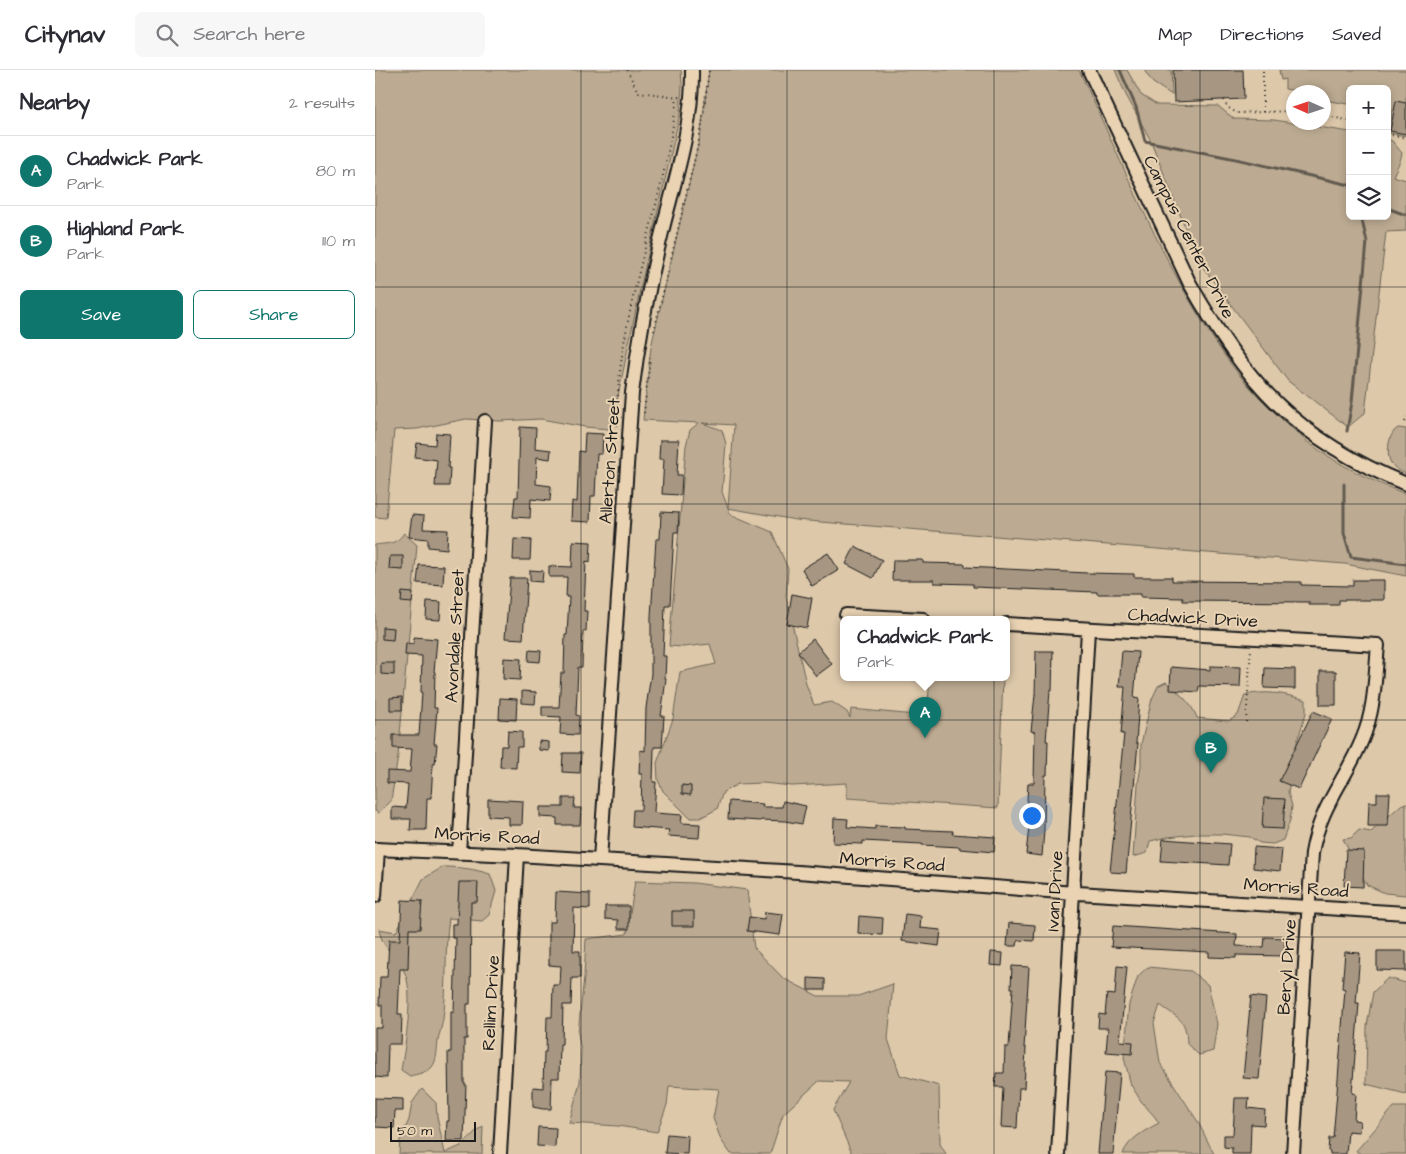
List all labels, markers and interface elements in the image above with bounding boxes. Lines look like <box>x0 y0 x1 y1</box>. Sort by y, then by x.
search box <box>135 12 485 57</box>
text: Citynav <box>25 18 105 52</box>
icon: search <box>153 21 181 49</box>
text: Search here <box>193 21 305 48</box>
text: Map <box>1158 22 1192 47</box>
text: Directions <box>1220 22 1304 47</box>
text: Saved <box>1332 22 1381 47</box>
north arrow <box>1286 85 1331 130</box>
map controls <box>1346 85 1391 220</box>
button: + <box>1346 85 1391 130</box>
text: Nearby <box>20 88 90 117</box>
text: 2 results <box>289 92 355 114</box>
button: − <box>1346 130 1391 175</box>
text: Chadwick Park <box>67 146 203 173</box>
street label: Campus Center Drive <box>1137 151 1241 323</box>
text: A <box>31 160 41 182</box>
text: 80 m <box>316 160 355 182</box>
text: Park <box>67 173 104 195</box>
button: layers <box>1346 175 1391 220</box>
text: Highland Park <box>67 216 184 243</box>
text: B <box>30 230 42 252</box>
text: 110 m <box>322 230 355 252</box>
text: Park <box>67 243 104 265</box>
button: Save <box>20 290 183 339</box>
button: Share <box>193 290 355 339</box>
street label: Allerton Street <box>593 397 627 525</box>
street label: Avondale Street <box>439 568 471 703</box>
street label: Chadwick Drive <box>1127 602 1259 634</box>
popup <box>840 616 1010 681</box>
text: Chadwick Park <box>857 624 993 651</box>
text: Park <box>857 651 894 673</box>
pin: A <box>909 697 941 738</box>
pin: B <box>1195 732 1227 773</box>
your location <box>1019 803 1045 829</box>
street label: Morris Road <box>434 821 540 851</box>
street label: Morris Road <box>839 846 945 878</box>
street label: Ivan Drive <box>1040 850 1070 932</box>
street label: Morris Road <box>1243 872 1349 904</box>
street label: Beryl Drive <box>1271 918 1304 1016</box>
street label: Rellim Drive <box>476 954 506 1051</box>
scale bar <box>390 1119 476 1142</box>
text: 50 m <box>397 1121 432 1141</box>

